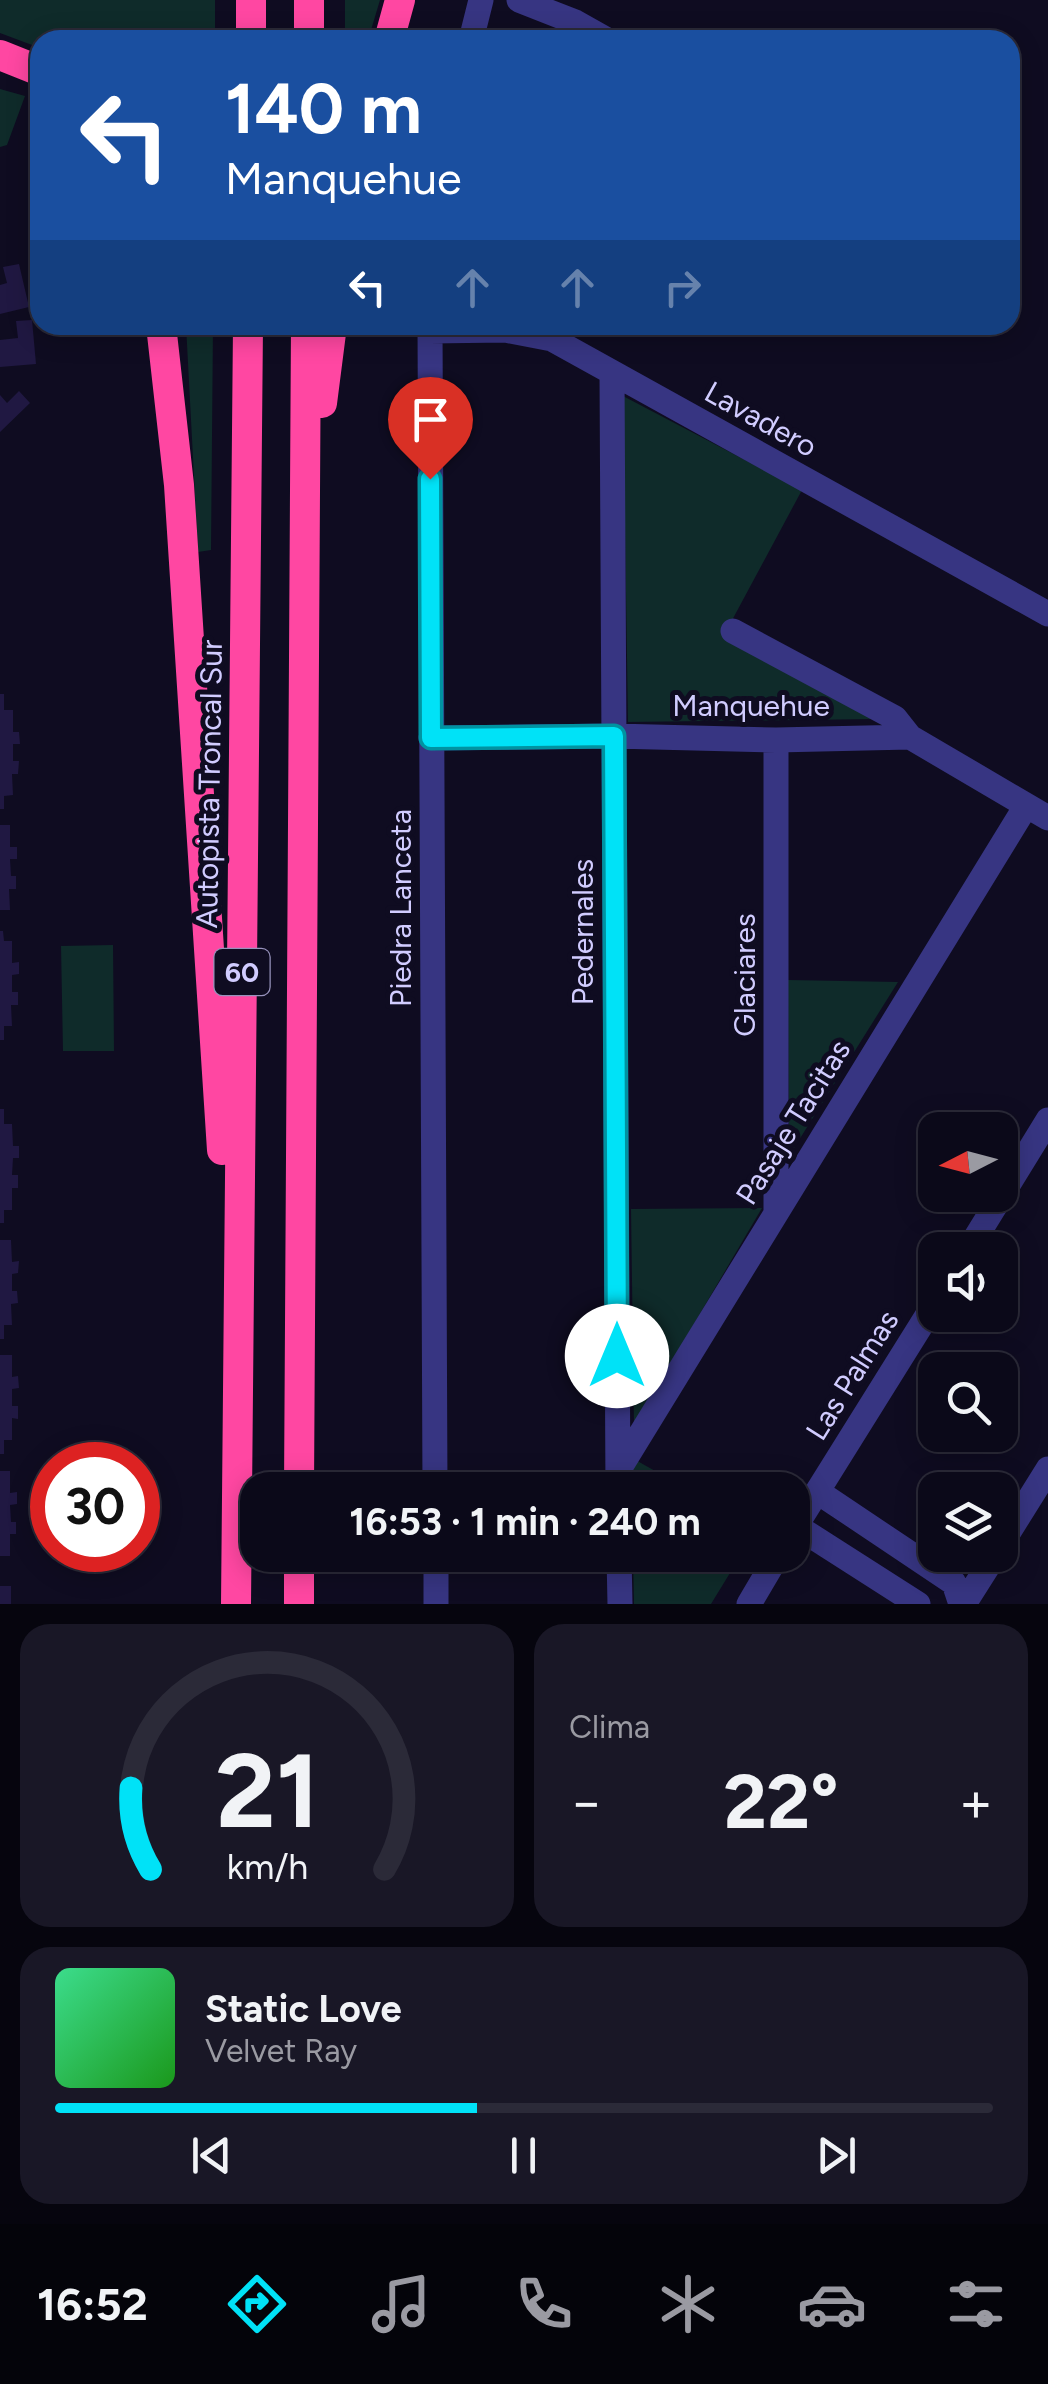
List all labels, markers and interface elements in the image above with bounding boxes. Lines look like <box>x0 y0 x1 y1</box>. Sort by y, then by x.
text: 140 m <box>225 66 422 151</box>
icon: left <box>60 70 190 200</box>
text: Manquehue <box>225 151 462 205</box>
icon: left <box>340 260 395 315</box>
icon: ahead <box>445 260 500 315</box>
icon: ahead <box>550 260 605 315</box>
icon: right <box>655 260 710 315</box>
street label: Lavadero <box>698 373 824 465</box>
pin <box>388 377 473 480</box>
icon: arrive <box>403 392 458 447</box>
street label: Autopista Troncal Sur <box>188 639 230 929</box>
street label: Manquehue <box>672 687 830 724</box>
street label: Piedra Lanceta <box>382 809 419 1007</box>
street label: Pedernales <box>564 859 601 1005</box>
street label: Glaciares <box>726 913 763 1037</box>
road number: 60 <box>214 949 270 995</box>
street label: Pasaje Tacitas <box>728 1033 858 1211</box>
north arrow <box>918 1112 1018 1212</box>
map controls <box>918 1112 1018 1572</box>
button: sound <box>918 1232 1018 1332</box>
street label: Las Palmas <box>798 1303 906 1447</box>
position arrow <box>565 1304 669 1408</box>
button: search <box>918 1352 1018 1452</box>
speed limit sign: 30 <box>30 1442 160 1572</box>
button: layers <box>918 1472 1018 1572</box>
text: 16:53 · 1 min · 240 m <box>349 1499 701 1545</box>
text: Clima <box>569 1708 650 1746</box>
text: 21 <box>215 1728 319 1853</box>
text: 22° <box>723 1757 839 1847</box>
text: − <box>569 1769 603 1835</box>
text: + <box>959 1769 993 1835</box>
text: km/h <box>226 1845 308 1888</box>
text: Static Love <box>205 1986 402 2032</box>
text: Velvet Ray <box>205 2032 357 2070</box>
icon: previous <box>184 2128 239 2183</box>
icon: pause <box>496 2128 551 2183</box>
icon: next <box>809 2128 864 2183</box>
icon: directions <box>222 2269 292 2339</box>
icon: music <box>366 2269 436 2339</box>
icon: phone <box>509 2269 579 2339</box>
icon: climate <box>653 2269 723 2339</box>
icon: car <box>797 2269 867 2339</box>
icon: filters <box>941 2269 1011 2339</box>
text: 16:52 <box>37 2277 148 2331</box>

